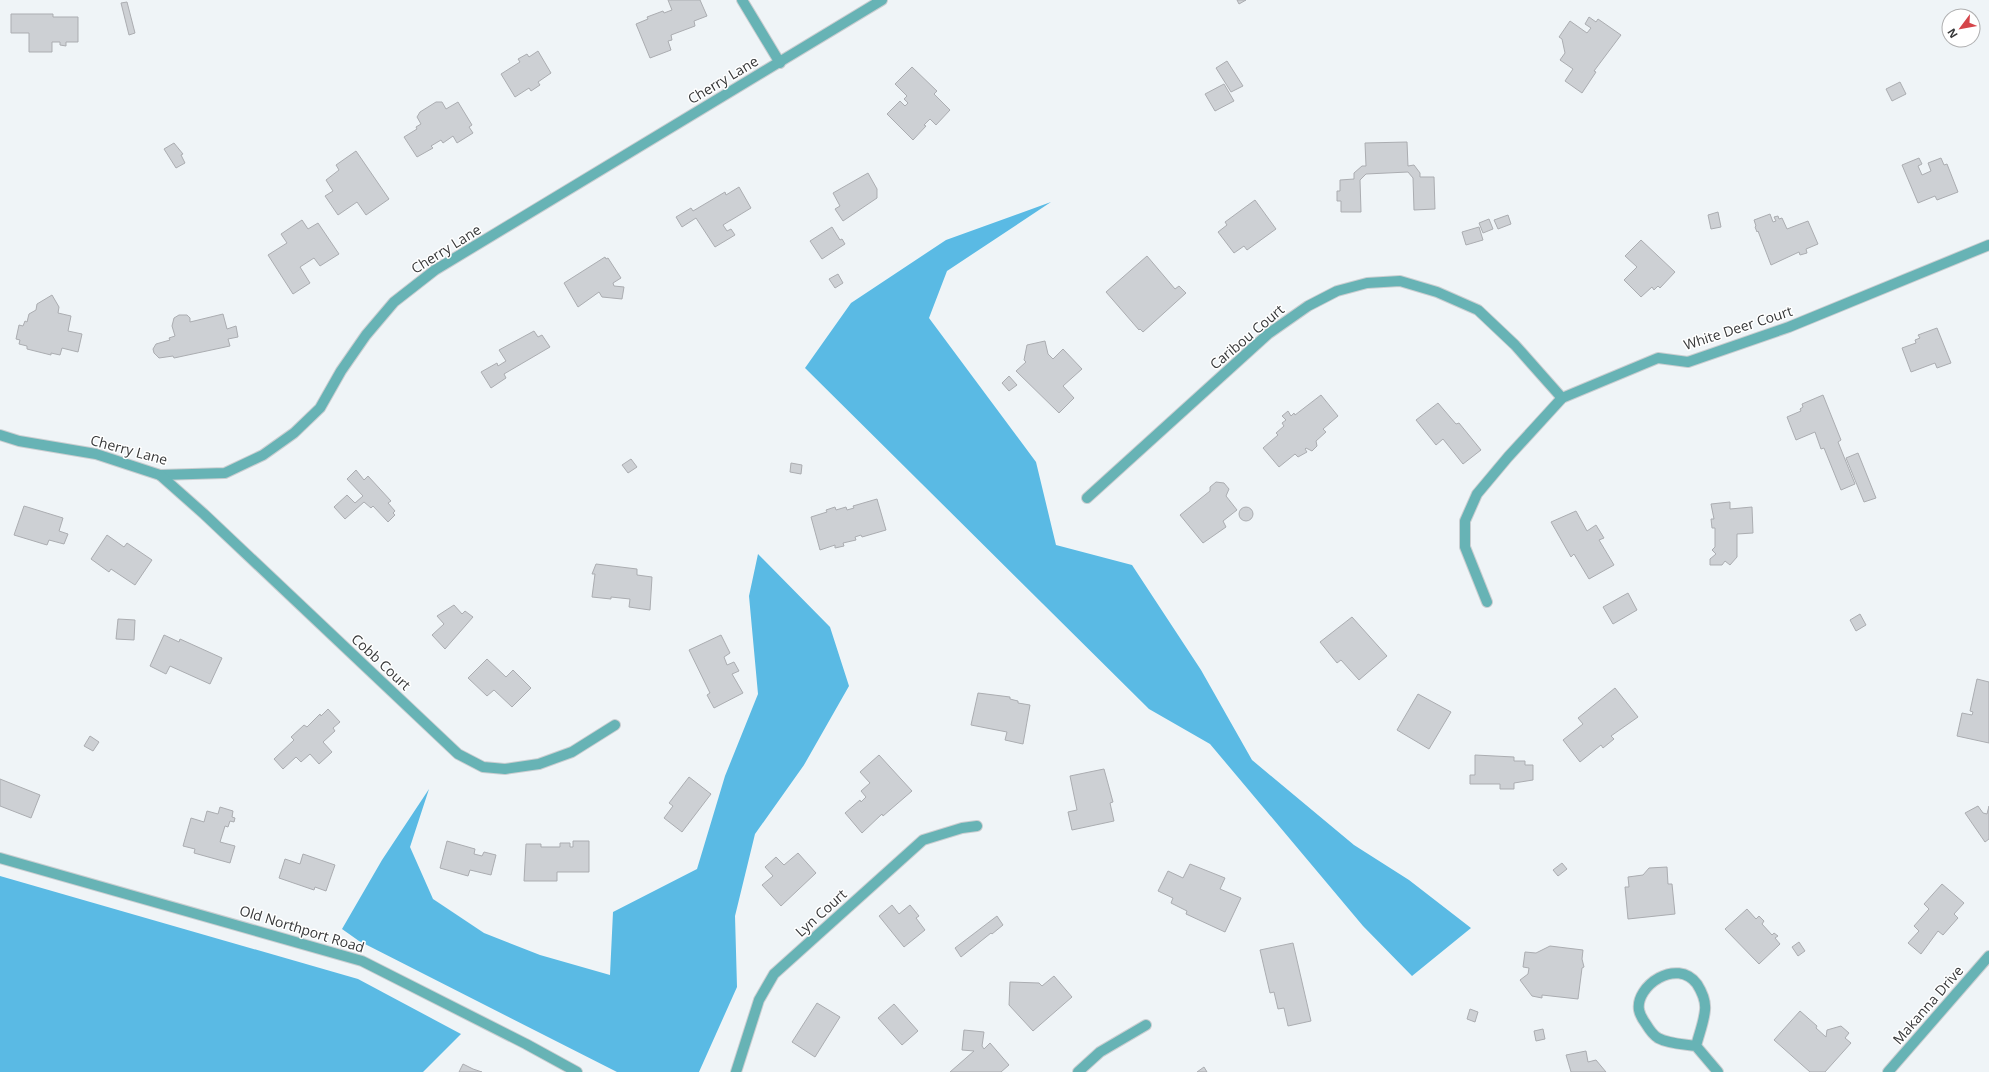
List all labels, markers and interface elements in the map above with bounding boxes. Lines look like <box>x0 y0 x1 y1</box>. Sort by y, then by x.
north arrow <box>1941 8 1981 48</box>
text: N <box>1943 26 1961 41</box>
street label: Cherry Lane <box>684 51 762 108</box>
street label: Cherry Lane <box>407 220 484 278</box>
street label: Caribou Court <box>1205 300 1288 373</box>
street label: White Deer Court <box>1681 301 1795 354</box>
street label: Cherry Lane <box>89 430 170 469</box>
street label: Cobb Court <box>348 629 415 694</box>
street label: Lyn Court <box>791 884 850 941</box>
street label: Old Northport Road <box>237 900 367 957</box>
street label: Makanna Drive <box>1888 961 1967 1048</box>

